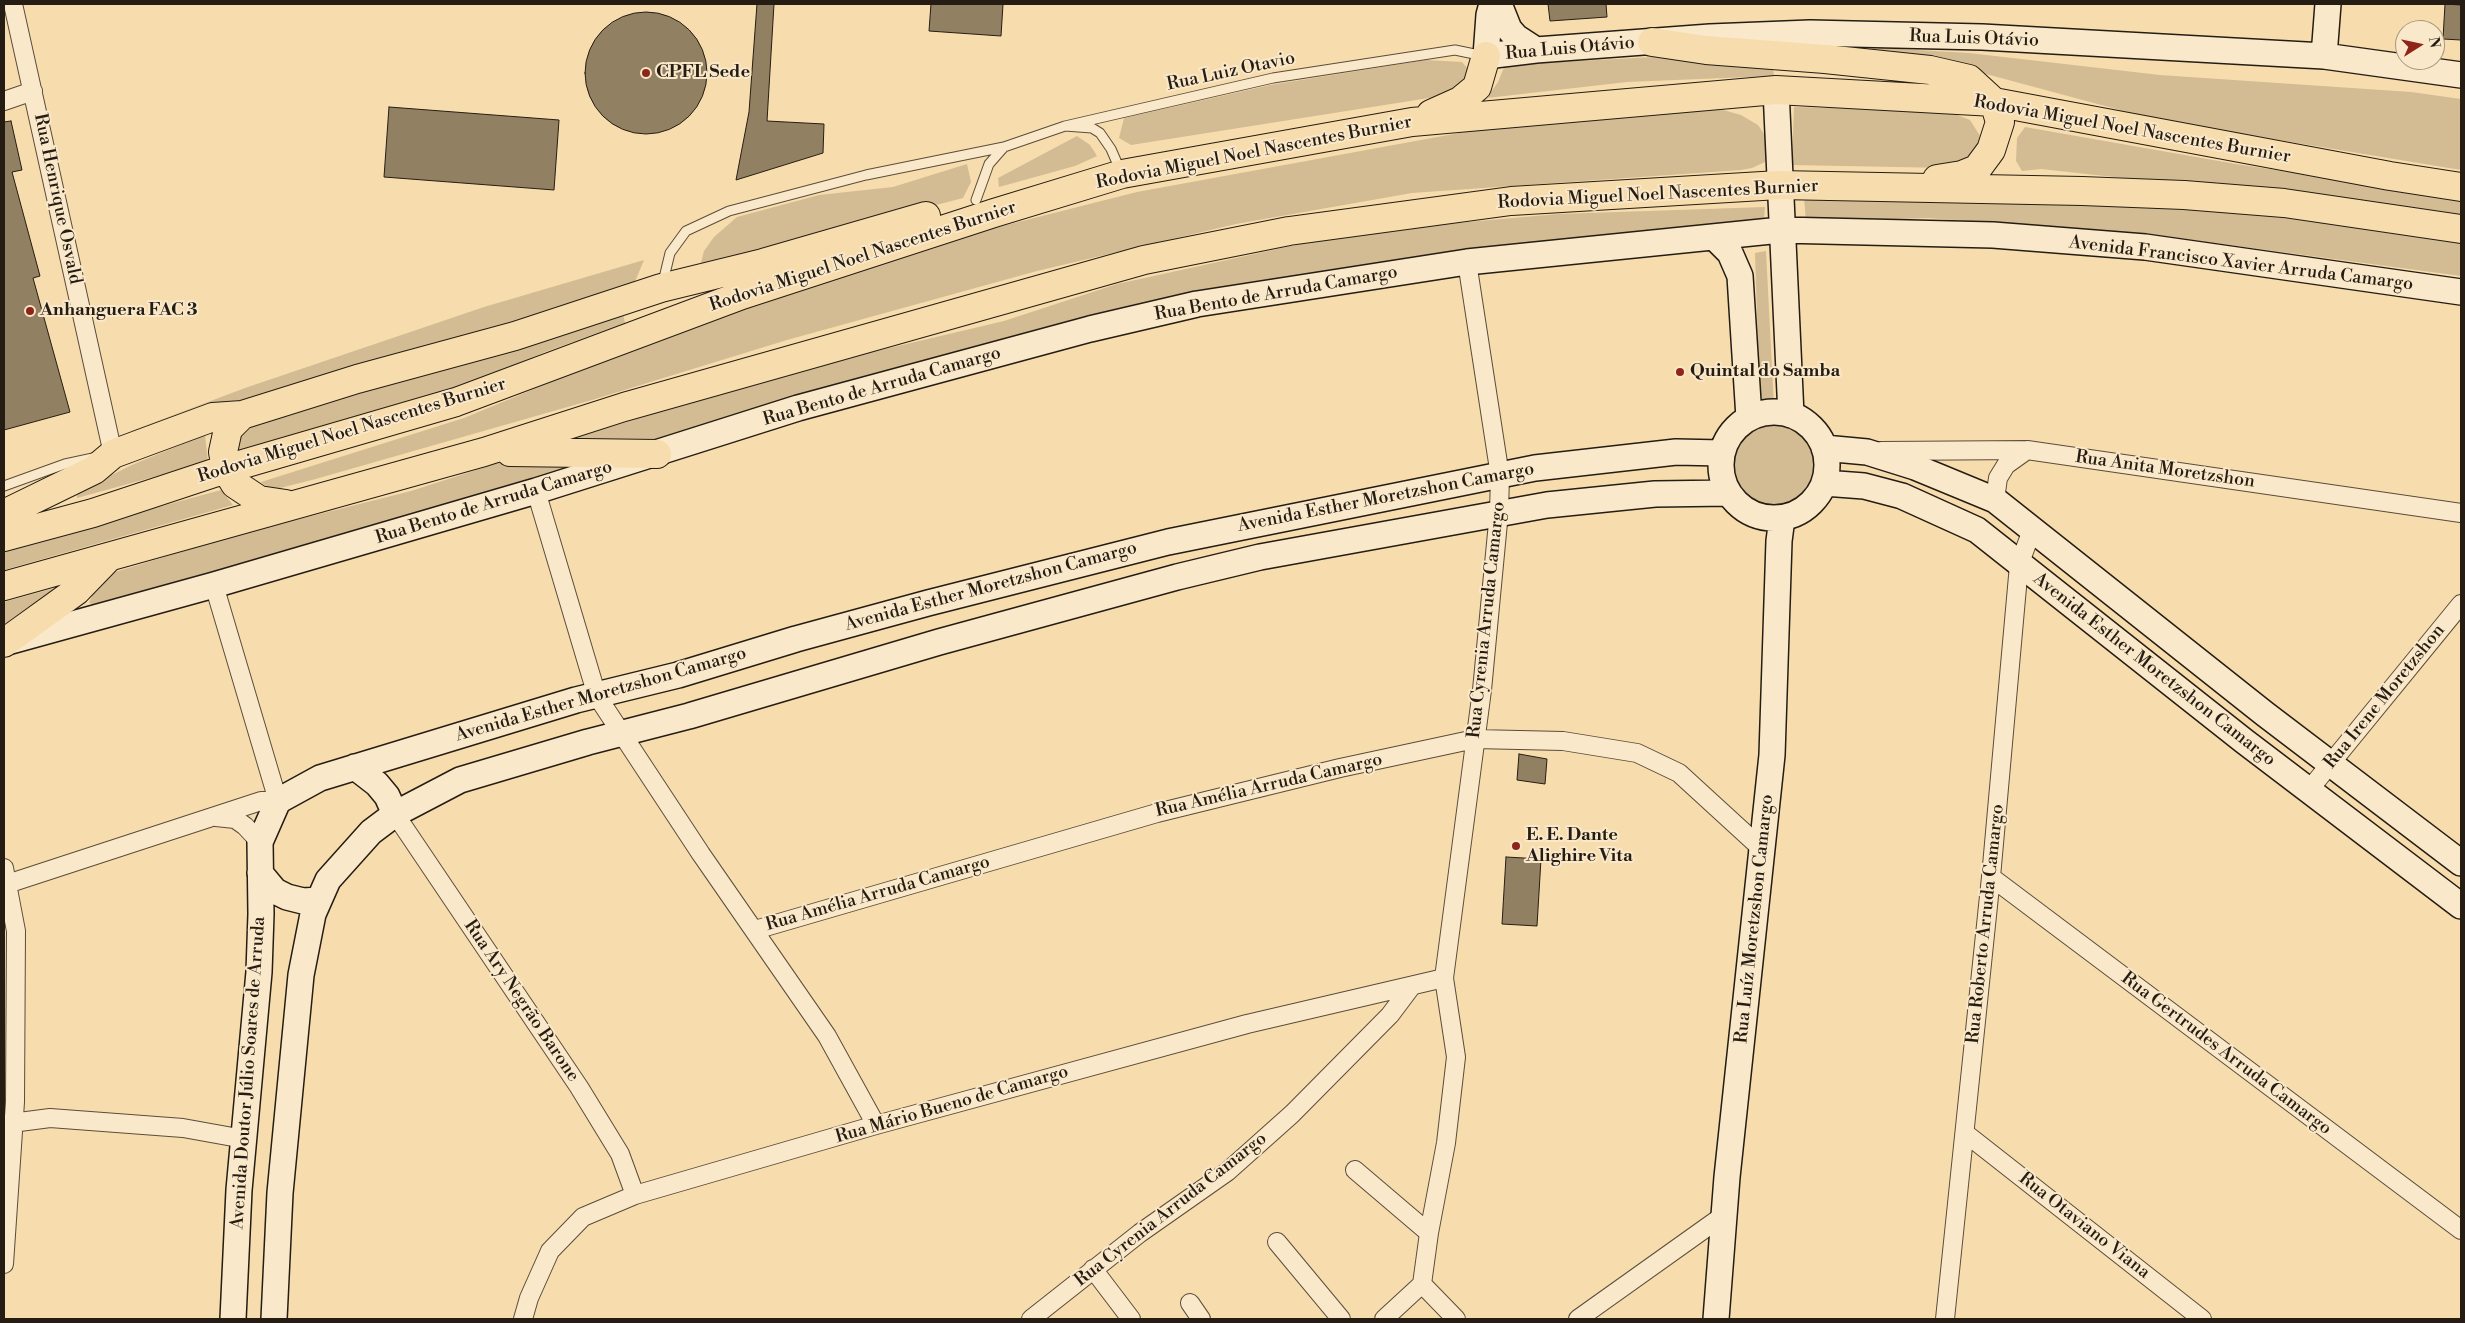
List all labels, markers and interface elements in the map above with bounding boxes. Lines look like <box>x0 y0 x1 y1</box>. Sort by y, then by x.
north arrow <box>2395 20 2445 70</box>
street label: Rua Luis Otávio <box>1909 26 2039 52</box>
street label: Rua Luis Otávio <box>1504 33 1636 65</box>
text: N <box>2424 36 2444 50</box>
street label: Rua Luiz Otavio <box>1165 48 1297 96</box>
place label: CPFL Sede <box>656 62 750 84</box>
marker: CPFL Sede <box>640 67 652 79</box>
street label: Rodovia Miguel Noel Nascentes Burnier <box>1972 91 2292 169</box>
street label: Rua Henrique Osvald <box>28 112 86 286</box>
street label: Rodovia Miguel Noel Nascentes Burnier <box>1094 112 1414 194</box>
street label: Rodovia Miguel Noel Nascentes Burnier <box>1497 176 1819 214</box>
street label: Rodovia Miguel Noel Nascentes Burnier <box>707 197 1019 317</box>
street label: Avenida Francisco Xavier Arruda Camargo <box>2068 232 2414 296</box>
street label: Rua Bento de Arruda Camargo <box>1153 262 1399 326</box>
place label: Anhanguera FAC 3 <box>40 300 198 322</box>
marker: Anhanguera FAC 3 <box>24 305 36 317</box>
street label: Rua Bento de Arruda Camargo <box>761 343 1003 431</box>
place label: Quintal do Samba <box>1690 361 1840 383</box>
marker: Quintal do Samba <box>1674 366 1686 378</box>
street label: Rodovia Miguel Noel Nascentes Burnier <box>195 374 509 488</box>
street label: Rua Anita Moretzshon <box>2074 447 2256 493</box>
street label: Rua Bento de Arruda Camargo <box>373 457 615 549</box>
street label: Avenida Esther Moretzshon Camargo <box>1236 459 1536 537</box>
street label: Rua Cyrenia Arruda Camargo <box>1464 501 1510 739</box>
street label: Avenida Esther Moretzshon Camargo <box>843 538 1139 636</box>
street label: Avenida Esther Moretzshon Camargo <box>2028 569 2280 771</box>
street label: Rua Irene Moretzshon <box>2320 620 2450 774</box>
street label: Avenida Esther Moretzshon Camargo <box>453 643 749 747</box>
street label: Rua Amélia Arruda Camargo <box>1153 749 1385 823</box>
street label: Rua Luíz Moretzshon Camargo <box>1731 793 1779 1045</box>
street label: Rua Roberto Arruda Camargo <box>1963 803 2009 1045</box>
place label: E. E. Dante Alighire Vita <box>1526 825 1633 868</box>
marker: E. E. Dante Alighire Vita <box>1510 840 1522 852</box>
street label: Rua Amélia Arruda Camargo <box>763 852 993 936</box>
street label: Avenida Doutor Júlio Soares de Arruda <box>227 916 271 1230</box>
street label: Rua Ary Negrão Barone <box>459 916 583 1086</box>
street label: Rua Gertrudes Arruda Camargo <box>2117 968 2335 1140</box>
street label: Rua Mário Bueno de Camargo <box>833 1061 1071 1149</box>
street label: Rua Cyrenia Arruda Camargo <box>1071 1128 1271 1292</box>
street label: Rua Otaviano Viana <box>2014 1168 2154 1284</box>

